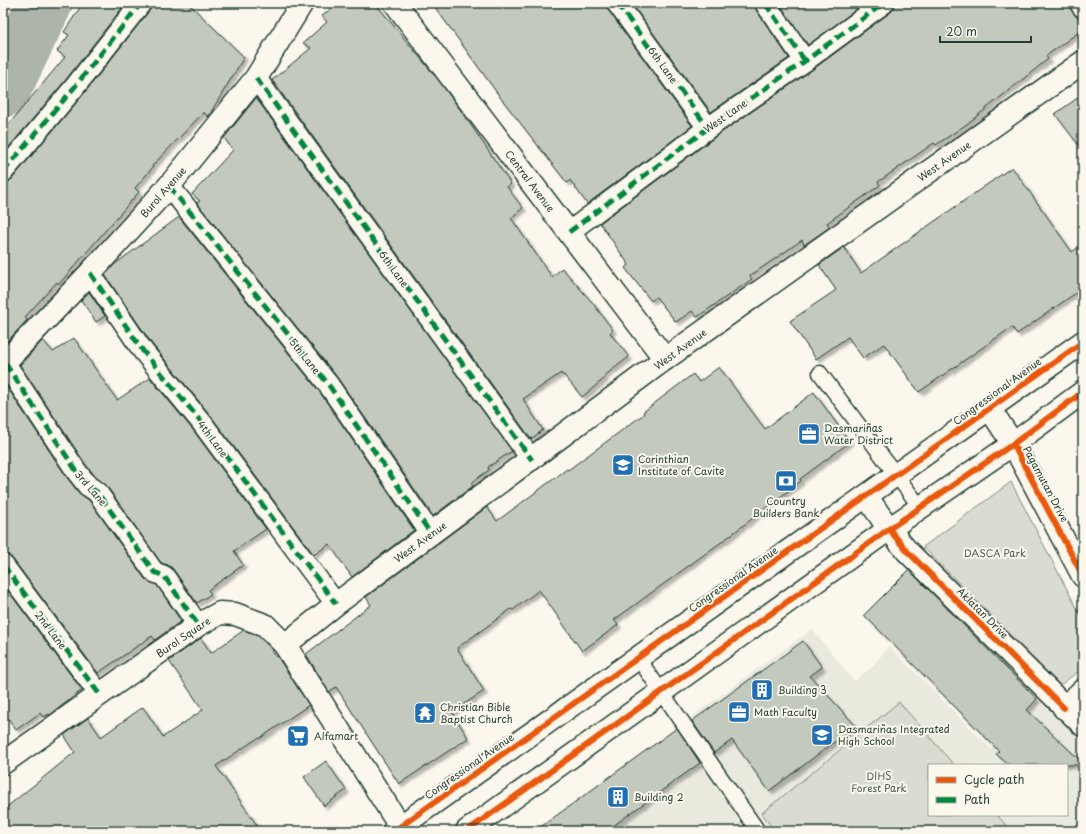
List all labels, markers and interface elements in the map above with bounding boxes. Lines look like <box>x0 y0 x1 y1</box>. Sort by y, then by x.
scale bar <box>940 18 1031 44</box>
text: 20 m <box>946 22 977 40</box>
street label: 6th Lane <box>645 43 682 87</box>
street label: West Lane <box>700 95 749 136</box>
street label: West Avenue <box>914 137 973 184</box>
street label: Central Avenue <box>502 147 559 215</box>
street label: Burol Avenue <box>136 163 189 220</box>
street label: 6th Lane <box>376 247 413 291</box>
street label: West Avenue <box>650 324 709 373</box>
street label: 5th Lane <box>286 334 325 377</box>
street label: Congressional Avenue <box>949 353 1044 428</box>
street label: 4th Lane <box>195 417 232 461</box>
place label: Dasmariñas Water District <box>824 420 893 447</box>
office icon: Dasmariñas Water District <box>796 421 822 447</box>
street label: Pagamutan Drive <box>1020 443 1073 524</box>
place label: Corinthian Institute of Cavite <box>638 451 724 478</box>
school or university icon: Corinthian Institute of Cavite <box>610 452 636 478</box>
street label: 3rd Lane <box>72 467 111 509</box>
bank icon: Country Builders Bank <box>773 468 799 494</box>
place label: Country Builders Bank <box>753 493 820 520</box>
street label: West Avenue <box>390 517 449 566</box>
street label: Congressional Avenue <box>685 542 781 615</box>
park label: DASCA Park <box>964 545 1026 560</box>
street label: Aklatan Drive <box>954 584 1013 642</box>
street label: 2nd Lane <box>32 607 71 652</box>
street label: Burol Square <box>152 613 214 661</box>
building icon: Building 3 <box>749 677 775 703</box>
place label: Building 3 <box>778 682 827 697</box>
place label: Christian Bible Baptist Church <box>440 699 513 726</box>
office icon: Math Faculty <box>726 699 752 725</box>
temple icon: Christian Bible Baptist Church <box>412 700 438 726</box>
place label: Math Faculty <box>754 704 817 719</box>
place label: Dasmariñas Integrated High School <box>838 721 950 748</box>
school or university icon: Dasmariñas Integrated High School <box>809 722 835 748</box>
supermarket icon: Alfamart <box>285 723 311 749</box>
place label: Alfamart <box>314 728 358 743</box>
street label: Congressional Avenue <box>421 729 517 802</box>
legend <box>928 764 1068 816</box>
park label: DIHS Forest Park <box>851 768 907 795</box>
text: Cycle path <box>964 770 1025 788</box>
building icon: Building 2 <box>605 784 631 810</box>
place label: Building 2 <box>634 789 684 804</box>
text: Path <box>964 790 990 808</box>

